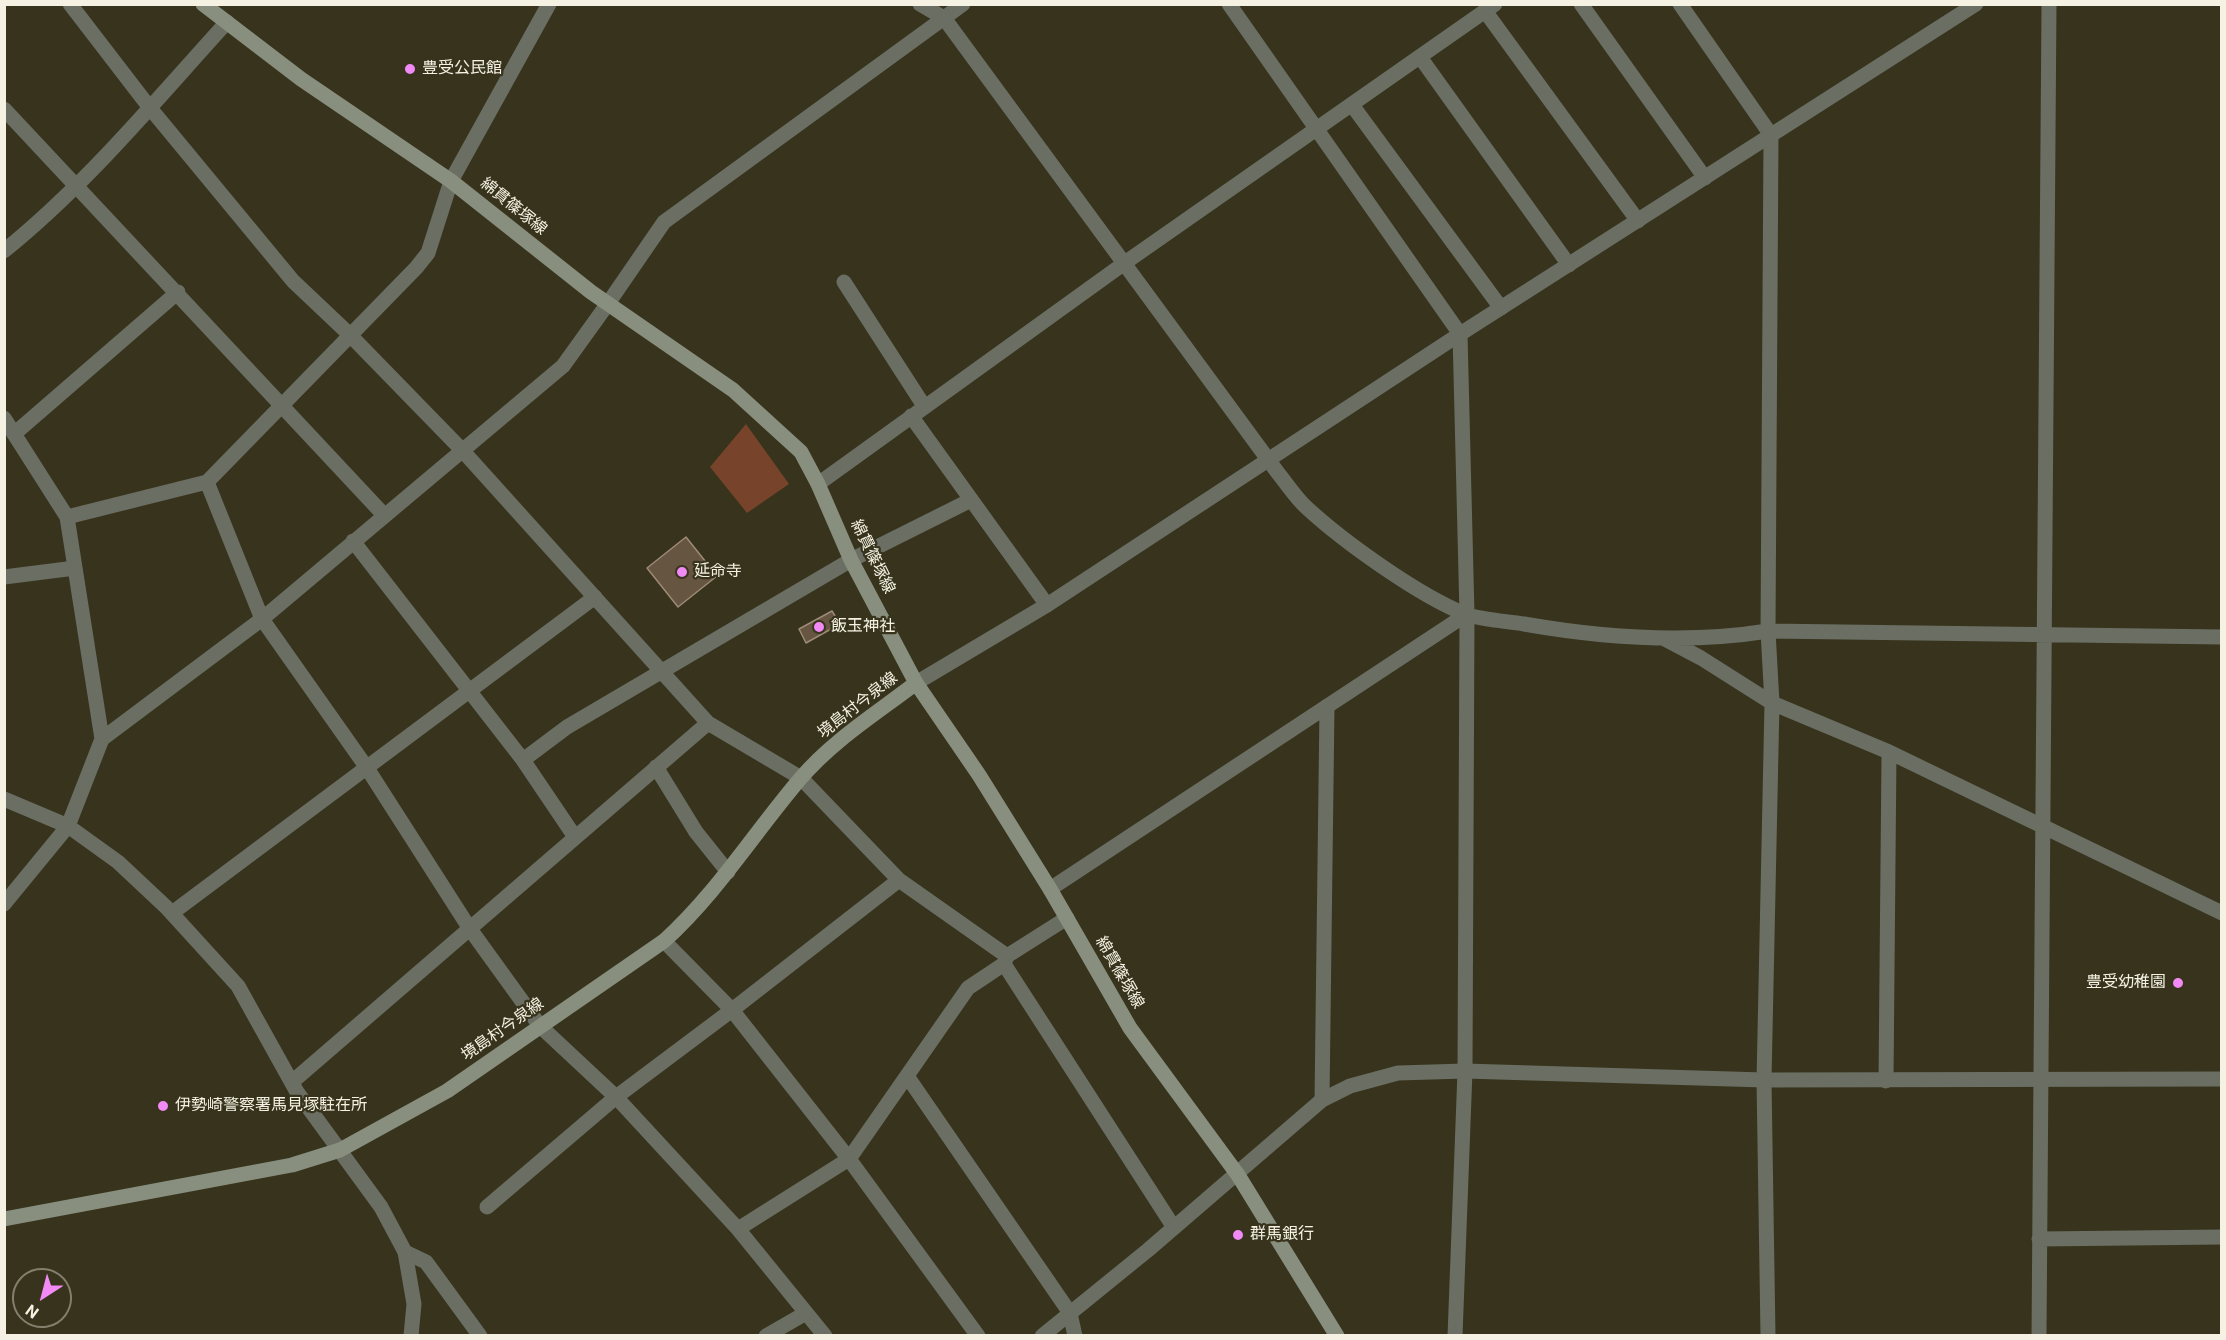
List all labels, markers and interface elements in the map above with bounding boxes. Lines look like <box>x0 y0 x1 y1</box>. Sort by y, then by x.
place label: 豊受公民館 <box>422 59 502 79</box>
marker: 豊受公民館 <box>403 62 417 76</box>
street label: 綿貫篠塚線 <box>476 174 550 240</box>
street label: 綿貫篠塚線 <box>846 517 898 597</box>
place label: 延命寺 <box>694 562 742 582</box>
marker: 延命寺 <box>675 565 689 579</box>
place label: 飯玉神社 <box>831 617 895 637</box>
marker: 飯玉神社 <box>812 620 826 634</box>
street label: 境島村今泉線 <box>814 669 902 743</box>
street label: 綿貫篠塚線 <box>1091 934 1147 1012</box>
place label: 豊受幼稚園 <box>2086 973 2166 993</box>
marker: 豊受幼稚園 <box>2171 976 2185 990</box>
street label: 境島村今泉線 <box>458 995 548 1065</box>
place label: 伊勢崎警察署馬見塚駐在所 <box>175 1096 367 1116</box>
marker: 伊勢崎警察署馬見塚駐在所 <box>156 1099 170 1113</box>
place label: 群馬銀行 <box>1250 1225 1314 1245</box>
marker: 群馬銀行 <box>1231 1228 1245 1242</box>
north arrow <box>12 1268 72 1328</box>
text: N <box>22 1300 42 1322</box>

